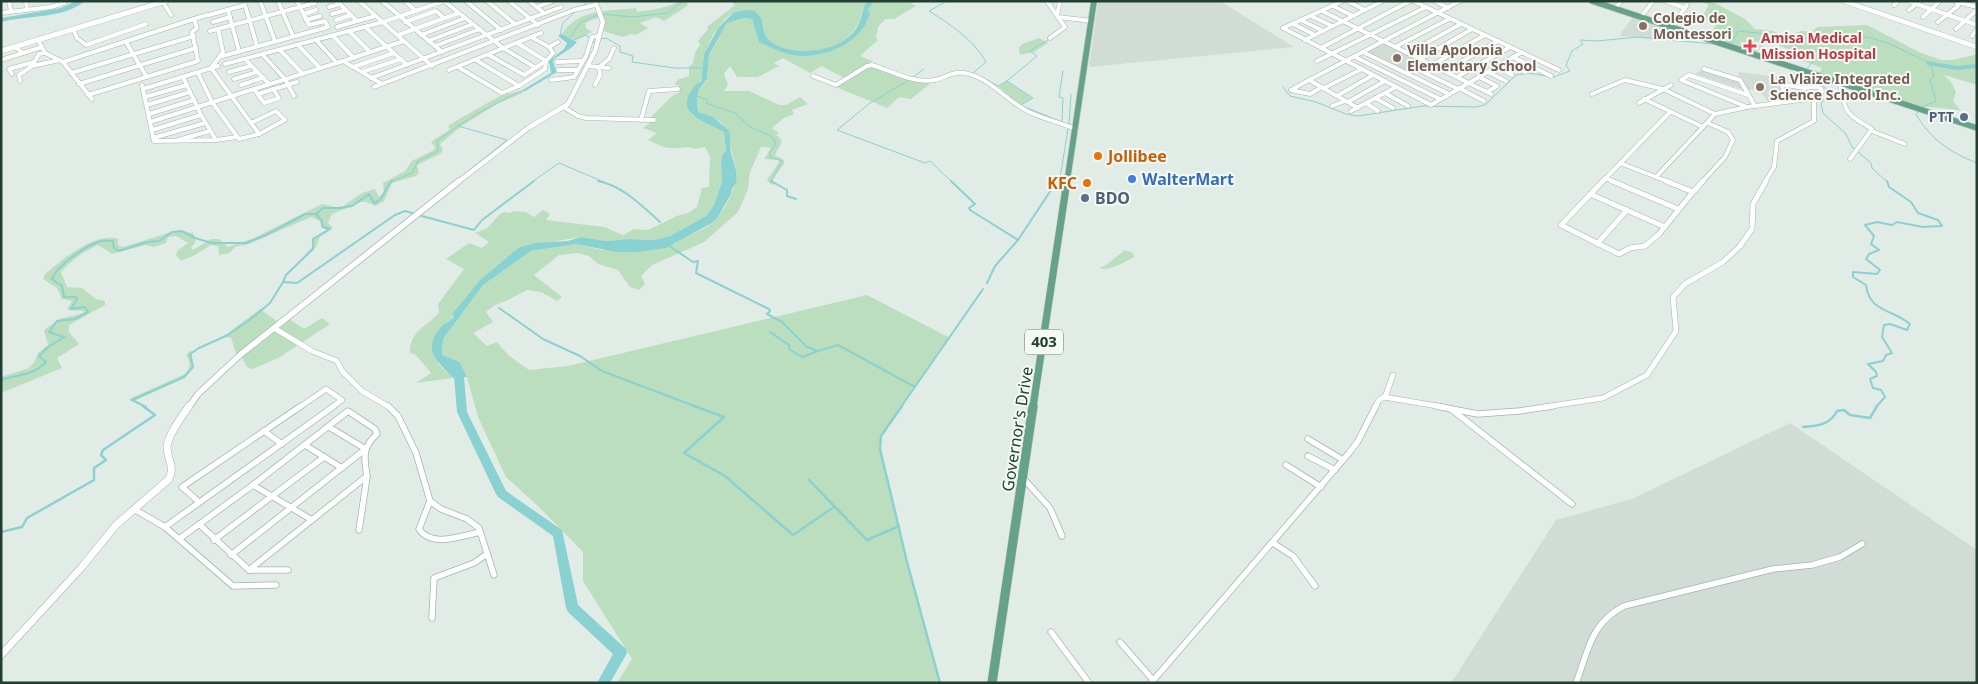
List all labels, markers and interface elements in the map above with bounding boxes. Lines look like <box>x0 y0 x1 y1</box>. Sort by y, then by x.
place label: Colegio de Montessori <box>1653 8 1732 43</box>
marker: Colegio de Montessori <box>1637 20 1649 32</box>
place label: Amisa Medical Mission Hospital <box>1761 28 1876 63</box>
marker: Amisa Medical Mission Hospital <box>1743 39 1757 53</box>
place label: Villa Apolonia Elementary School <box>1407 40 1537 75</box>
marker: Villa Apolonia Elementary School <box>1391 52 1403 64</box>
place label: La Vlaize Integrated Science School Inc. <box>1770 69 1910 104</box>
marker: La Vlaize Integrated Science School Inc. <box>1754 81 1766 93</box>
place label: PTT <box>1929 107 1954 126</box>
marker: PTT <box>1958 111 1970 123</box>
place label: Jollibee <box>1106 145 1167 167</box>
marker: Jollibee <box>1092 150 1104 162</box>
place label: WalterMart <box>1142 168 1234 190</box>
place label: KFC <box>1047 172 1077 194</box>
marker: WalterMart <box>1126 173 1138 185</box>
marker: KFC <box>1081 177 1093 189</box>
place label: BDO <box>1095 187 1130 209</box>
marker: BDO <box>1079 192 1091 204</box>
road number: 403 <box>1025 330 1063 354</box>
street label: Governor's Drive <box>996 365 1038 493</box>

